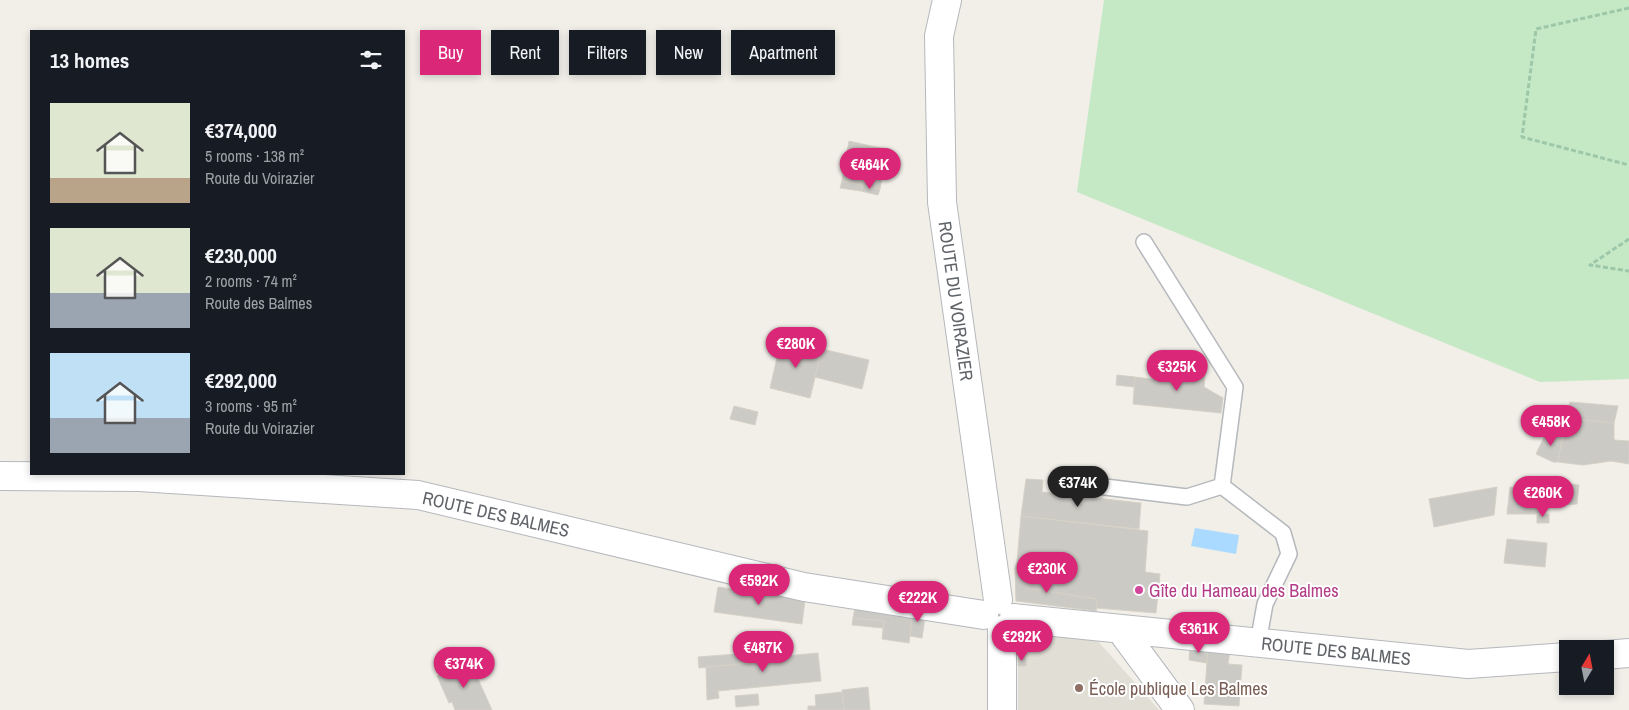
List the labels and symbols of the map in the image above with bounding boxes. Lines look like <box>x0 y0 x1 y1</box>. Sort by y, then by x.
pin: €464K <box>835 148 905 190</box>
street label: ROUTE DU VOIRAZIER <box>932 220 980 383</box>
pin: €280K <box>761 326 831 369</box>
pin: €325K <box>1142 350 1212 392</box>
pin: €458K <box>1516 404 1586 447</box>
pin: €374K <box>1043 466 1113 508</box>
pin: €260K <box>1508 476 1578 518</box>
street label: ROUTE DES BALMES <box>420 485 572 543</box>
pin: €230K <box>1012 552 1082 594</box>
pin: €592K <box>724 564 794 606</box>
place label: Gîte du Hameau des Balmes <box>1149 578 1339 603</box>
pin: €222K <box>883 580 953 623</box>
marker: Gîte du Hameau des Balmes <box>1133 584 1145 596</box>
pin: €361K <box>1164 612 1234 654</box>
pin: €292K <box>987 620 1057 662</box>
pin: €487K <box>728 630 798 673</box>
street label: ROUTE DES BALMES <box>1260 631 1412 671</box>
north arrow <box>1559 640 1614 695</box>
pin: €374K <box>429 646 499 689</box>
place label: École publique Les Balmes <box>1089 676 1268 701</box>
marker: École publique Les Balmes <box>1073 682 1085 694</box>

